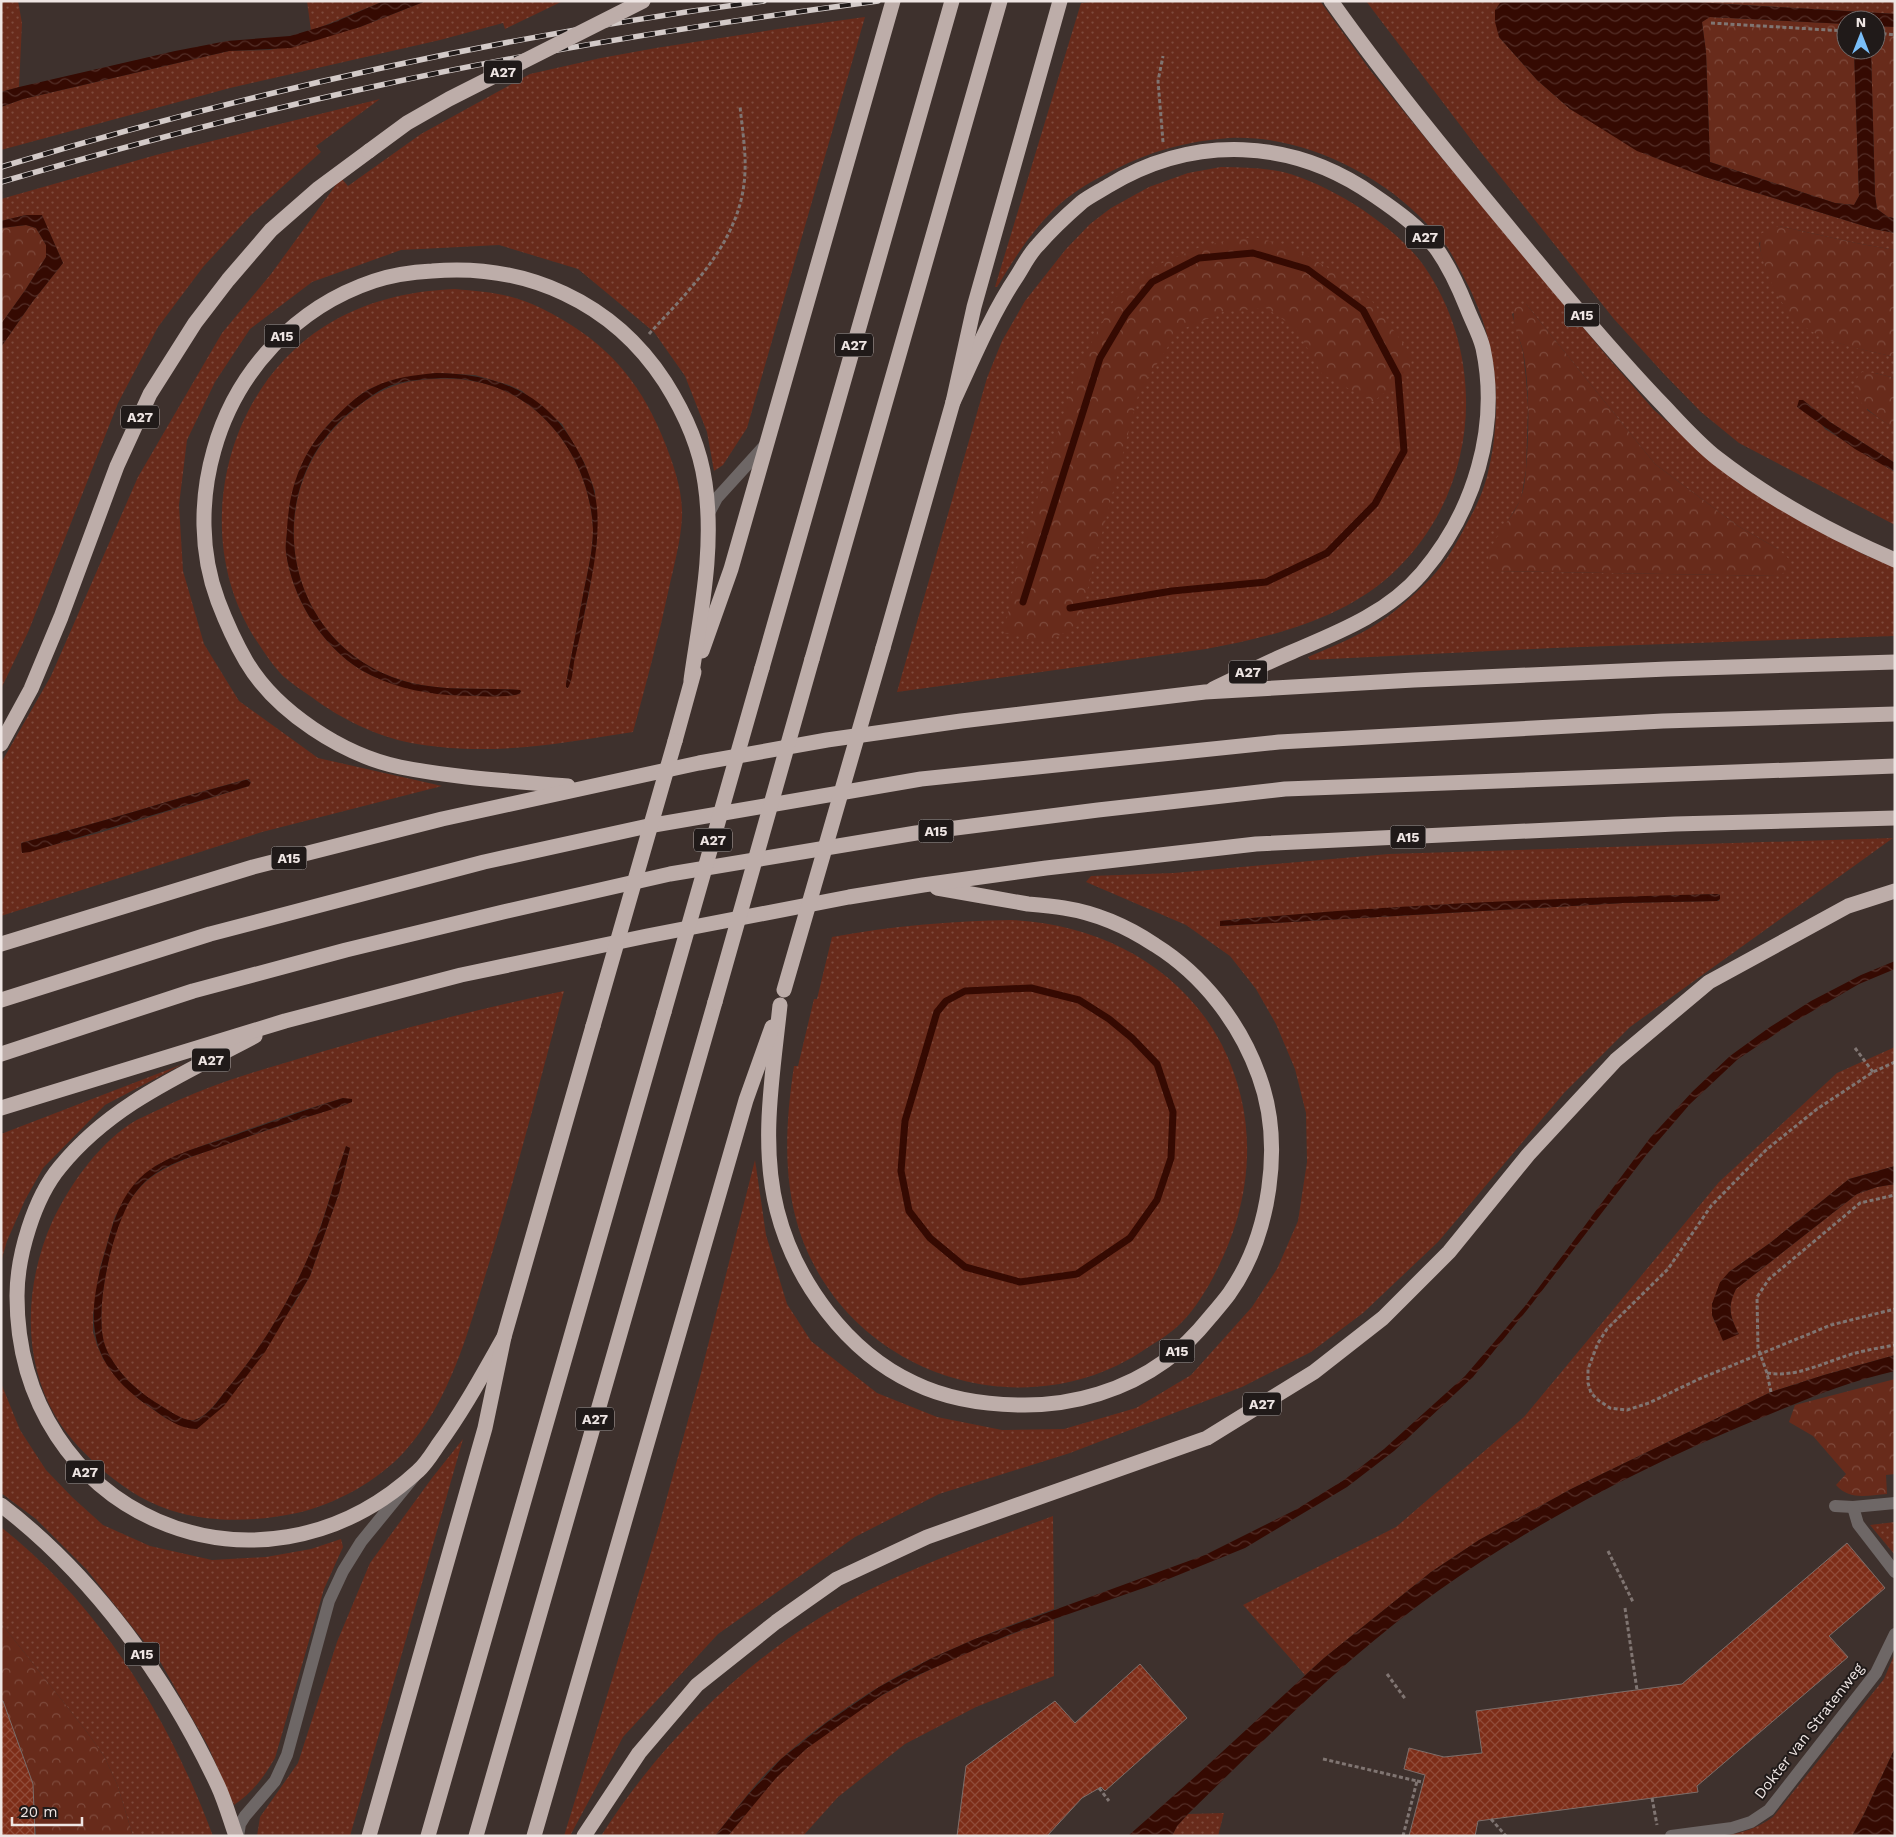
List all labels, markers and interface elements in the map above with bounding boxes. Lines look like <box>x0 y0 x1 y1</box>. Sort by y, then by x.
north arrow <box>1836 10 1886 60</box>
text: N <box>1856 14 1866 30</box>
road number: A27 <box>484 61 522 84</box>
road number: A27 <box>1406 226 1444 248</box>
road number: A15 <box>1564 304 1600 326</box>
road number: A15 <box>264 324 300 348</box>
road number: A27 <box>835 334 873 356</box>
road number: A27 <box>121 406 159 428</box>
road number: A27 <box>1229 660 1267 684</box>
road number: A15 <box>918 819 954 842</box>
road number: A15 <box>1390 826 1426 849</box>
road number: A27 <box>694 828 732 852</box>
road number: A15 <box>272 846 306 870</box>
road number: A27 <box>192 1048 230 1072</box>
road number: A15 <box>1160 1340 1194 1362</box>
road number: A27 <box>1243 1392 1281 1416</box>
road number: A27 <box>576 1408 614 1430</box>
road number: A27 <box>66 1460 104 1484</box>
road number: A15 <box>124 1642 160 1666</box>
street label: Dokter van Stratenweg <box>1750 1660 1868 1802</box>
scale bar <box>12 1794 82 1826</box>
text: 20 m <box>20 1803 58 1821</box>

